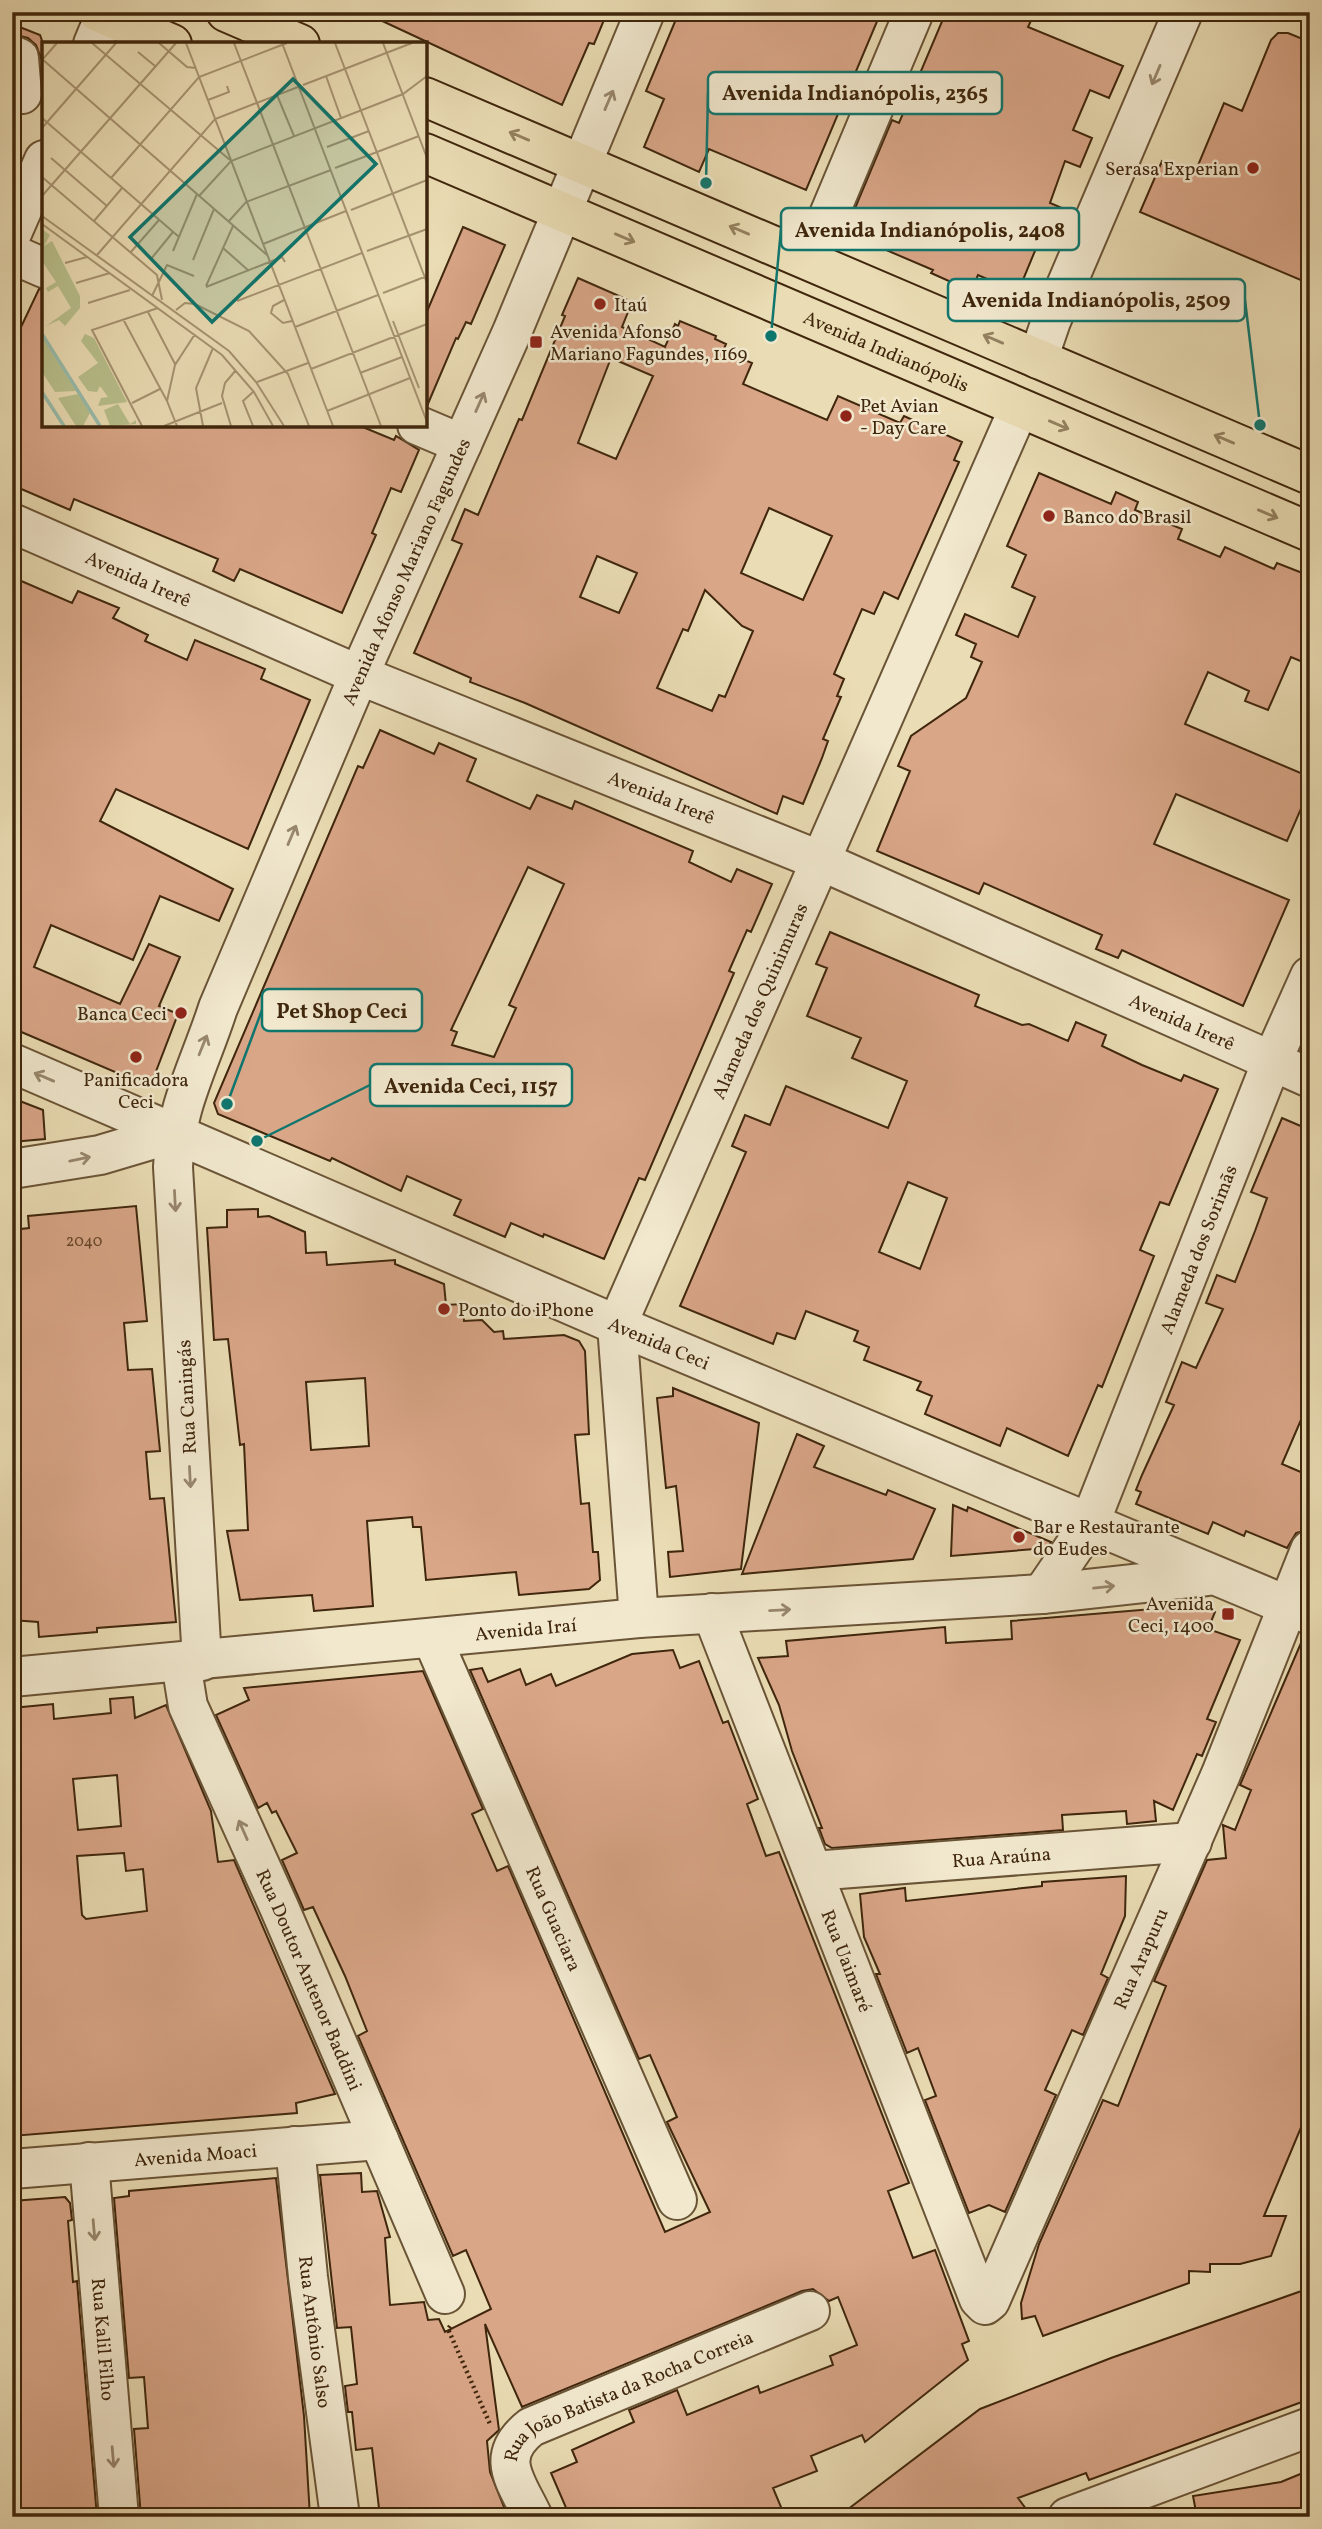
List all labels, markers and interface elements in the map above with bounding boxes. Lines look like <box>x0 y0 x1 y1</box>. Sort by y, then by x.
inset map <box>42 42 427 427</box>
one-way arrow <box>1149 64 1162 85</box>
callout: Avenida Indianópolis, 2365 <box>708 72 1002 114</box>
text: Avenida Indianópolis, 2365 <box>722 80 988 109</box>
one-way arrow <box>603 89 616 111</box>
one-way arrow <box>509 129 530 142</box>
place label: Serasa Experian <box>1105 157 1239 183</box>
marker: Serasa Experian <box>1245 160 1261 176</box>
callout: Avenida Indianópolis, 2408 <box>781 208 1079 250</box>
text: Avenida Indianópolis, 2408 <box>795 217 1065 246</box>
one-way arrow <box>729 223 750 236</box>
one-way arrow <box>614 233 635 246</box>
callout: Avenida Indianópolis, 2509 <box>948 279 1245 321</box>
text: Avenida Indianópolis, 2509 <box>962 287 1230 316</box>
place label: Itaú <box>614 293 648 319</box>
marker: Itaú <box>592 296 608 312</box>
street label: Avenida Indianópolis <box>799 305 973 399</box>
place label: Avenida Afonso Mariano Fagundes, 1169 <box>550 320 747 368</box>
one-way arrow <box>983 332 1004 345</box>
marker: Avenida Afonso Mariano Fagundes, 1169 <box>528 334 544 350</box>
one-way arrow <box>474 392 487 413</box>
place label: Pet Avian - Day Care <box>860 394 947 442</box>
marker: Pet Avian - Day Care <box>838 408 854 424</box>
one-way arrow <box>1048 419 1069 432</box>
one-way arrow <box>1214 432 1236 445</box>
street label: Avenida Afonso Mariano Fagundes <box>337 434 478 710</box>
place label: Banco do Brasil <box>1063 505 1192 531</box>
marker: Banco do Brasil <box>1041 508 1057 524</box>
one-way arrow <box>1257 509 1279 522</box>
street label: Avenida Irerê <box>81 546 195 615</box>
street label: Avenida Irerê <box>604 766 718 832</box>
one-way arrow <box>286 825 299 847</box>
street label: Alameda dos Quinimuras <box>707 899 815 1104</box>
street label: Avenida Irerê <box>1124 988 1238 1058</box>
callout: Pet Shop Ceci <box>262 989 422 1031</box>
text: Pet Shop Ceci <box>276 998 408 1027</box>
place label: Banca Ceci <box>77 1002 167 1028</box>
marker: Banca Ceci <box>173 1005 189 1021</box>
one-way arrow <box>198 1035 211 1056</box>
marker: Panificadora Ceci <box>128 1049 144 1065</box>
callout: Avenida Ceci, 1157 <box>370 1064 572 1106</box>
place label: Panificadora Ceci <box>83 1068 189 1116</box>
one-way arrow <box>34 1070 56 1083</box>
text: Avenida Ceci, 1157 <box>384 1073 558 1102</box>
one-way arrow <box>68 1152 91 1166</box>
street label: Alameda dos Sorimãs <box>1155 1161 1245 1338</box>
one-way arrow <box>169 1189 182 1212</box>
house number: 2040 <box>66 1231 102 1253</box>
place label: Ponto do iPhone <box>458 1298 594 1324</box>
marker: Ponto do iPhone <box>436 1301 452 1317</box>
street label: Avenida Ceci <box>603 1312 713 1377</box>
street label: Rua Caningás <box>172 1339 204 1455</box>
one-way arrow <box>184 1466 197 1489</box>
place label: Bar e Restaurante do Eudes <box>1033 1515 1180 1563</box>
marker: Bar e Restaurante do Eudes <box>1011 1529 1027 1545</box>
one-way arrow <box>1093 1581 1115 1594</box>
place label: Avenida Ceci, 1400 <box>1128 1592 1214 1640</box>
one-way arrow <box>768 1603 791 1616</box>
marker: Avenida Ceci, 1400 <box>1220 1606 1236 1622</box>
street label: Avenida Iraí <box>474 1613 578 1648</box>
one-way arrow <box>236 1820 249 1842</box>
street label: Rua Araúna <box>951 1842 1052 1875</box>
street label: Rua Guaciara <box>518 1863 587 1976</box>
street label: Rua Doutor Antenor Baddini <box>249 1865 367 2095</box>
street label: Rua Arapuru <box>1108 1905 1176 2014</box>
street label: Rua Uaimaré <box>814 1906 877 2017</box>
street label: Avenida Moaci <box>133 2139 258 2174</box>
one-way arrow <box>88 2219 101 2241</box>
street label: Rua Antônio Salso <box>291 2255 336 2410</box>
street label: Rua Kalil Filho <box>84 2277 120 2402</box>
street label: Rua João Batista da Rocha Correia <box>499 2325 758 2464</box>
one-way arrow <box>107 2445 120 2468</box>

